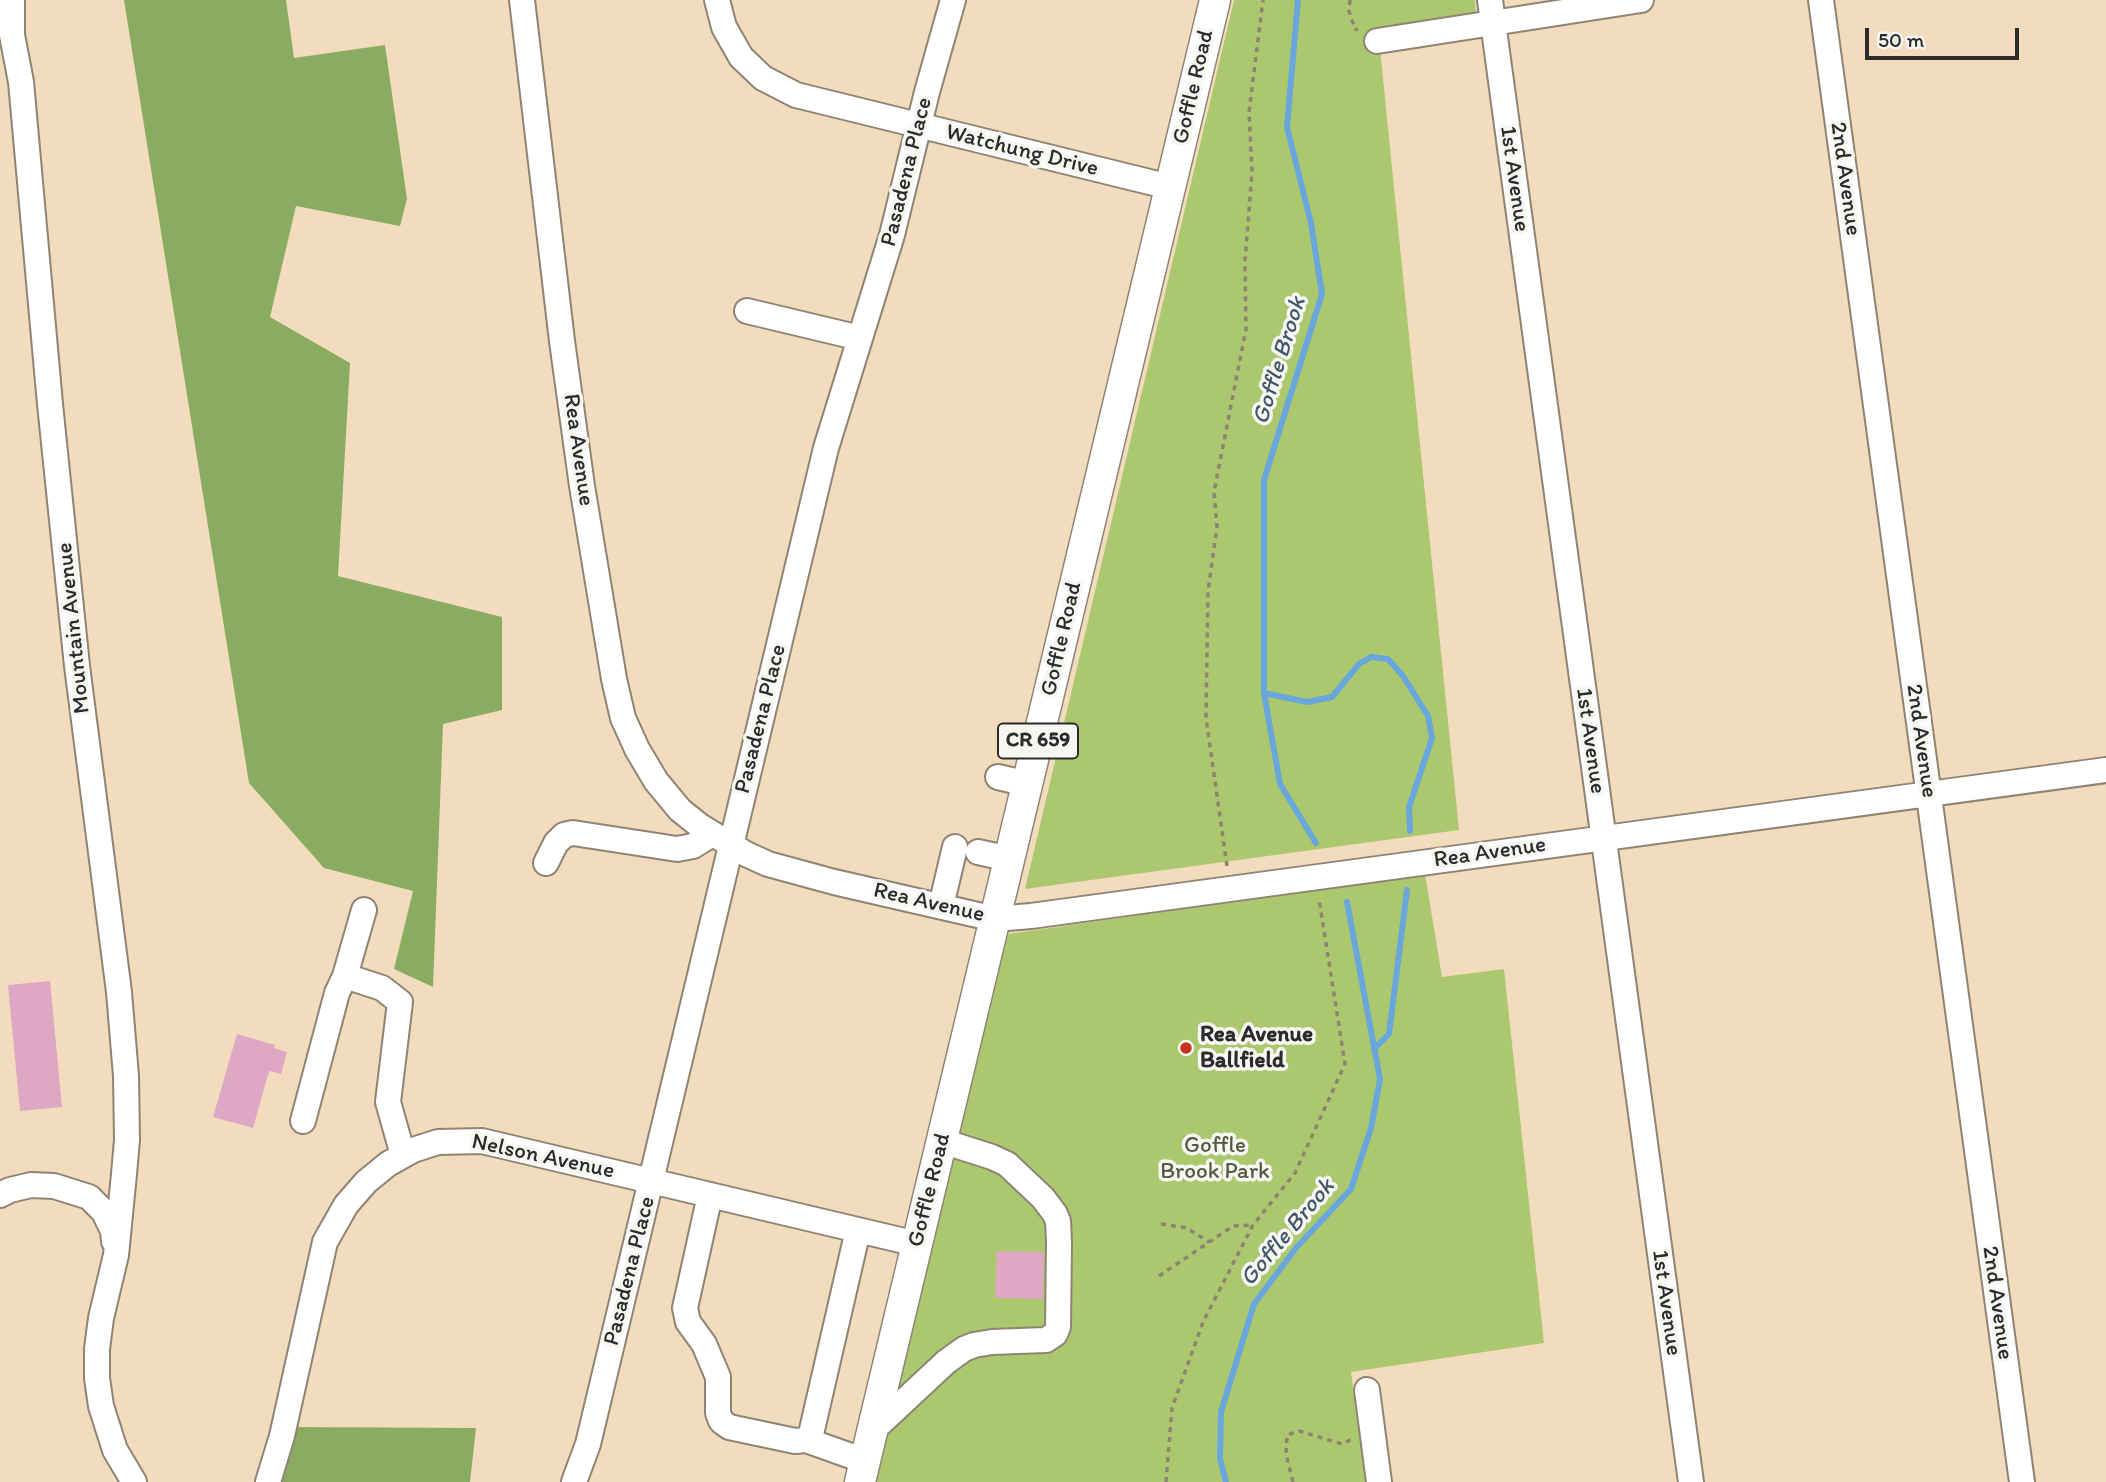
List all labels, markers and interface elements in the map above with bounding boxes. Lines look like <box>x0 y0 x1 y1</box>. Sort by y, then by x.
scale bar <box>1868 14 2022 58</box>
street label: Goffle Road <box>1167 27 1221 147</box>
text: 50 m <box>1878 27 1924 52</box>
street label: Pasadena Place <box>875 95 939 249</box>
street label: Watchung Drive <box>943 119 1101 183</box>
street label: 2nd Avenue <box>1823 120 1867 238</box>
street label: 1st Avenue <box>1493 124 1535 234</box>
water label: Goffle Brook <box>1247 294 1313 428</box>
street label: Rea Avenue <box>556 392 600 508</box>
street label: Mountain Avenue <box>51 541 97 715</box>
street label: Goffle Road <box>1035 579 1089 699</box>
street label: Pasadena Place <box>729 642 793 796</box>
street label: 2nd Avenue <box>1899 682 1943 800</box>
street label: 1st Avenue <box>1569 686 1611 796</box>
road number: CR 659 <box>998 724 1078 758</box>
street label: Rea Avenue <box>1432 831 1548 875</box>
street label: Rea Avenue <box>871 877 987 929</box>
place label: Rea Avenue Ballfield <box>1200 1021 1313 1075</box>
marker: Rea Avenue Ballfield <box>1178 1040 1194 1056</box>
street label: Nelson Avenue <box>469 1128 617 1186</box>
street label: Goffle Road <box>903 1130 957 1250</box>
park label: Goffle Brook Park <box>1160 1132 1270 1186</box>
water label: Goffle Brook <box>1235 1173 1341 1293</box>
street label: Pasadena Place <box>598 1194 662 1348</box>
street label: 2nd Avenue <box>1975 1244 2019 1362</box>
street label: 1st Avenue <box>1645 1248 1687 1358</box>

